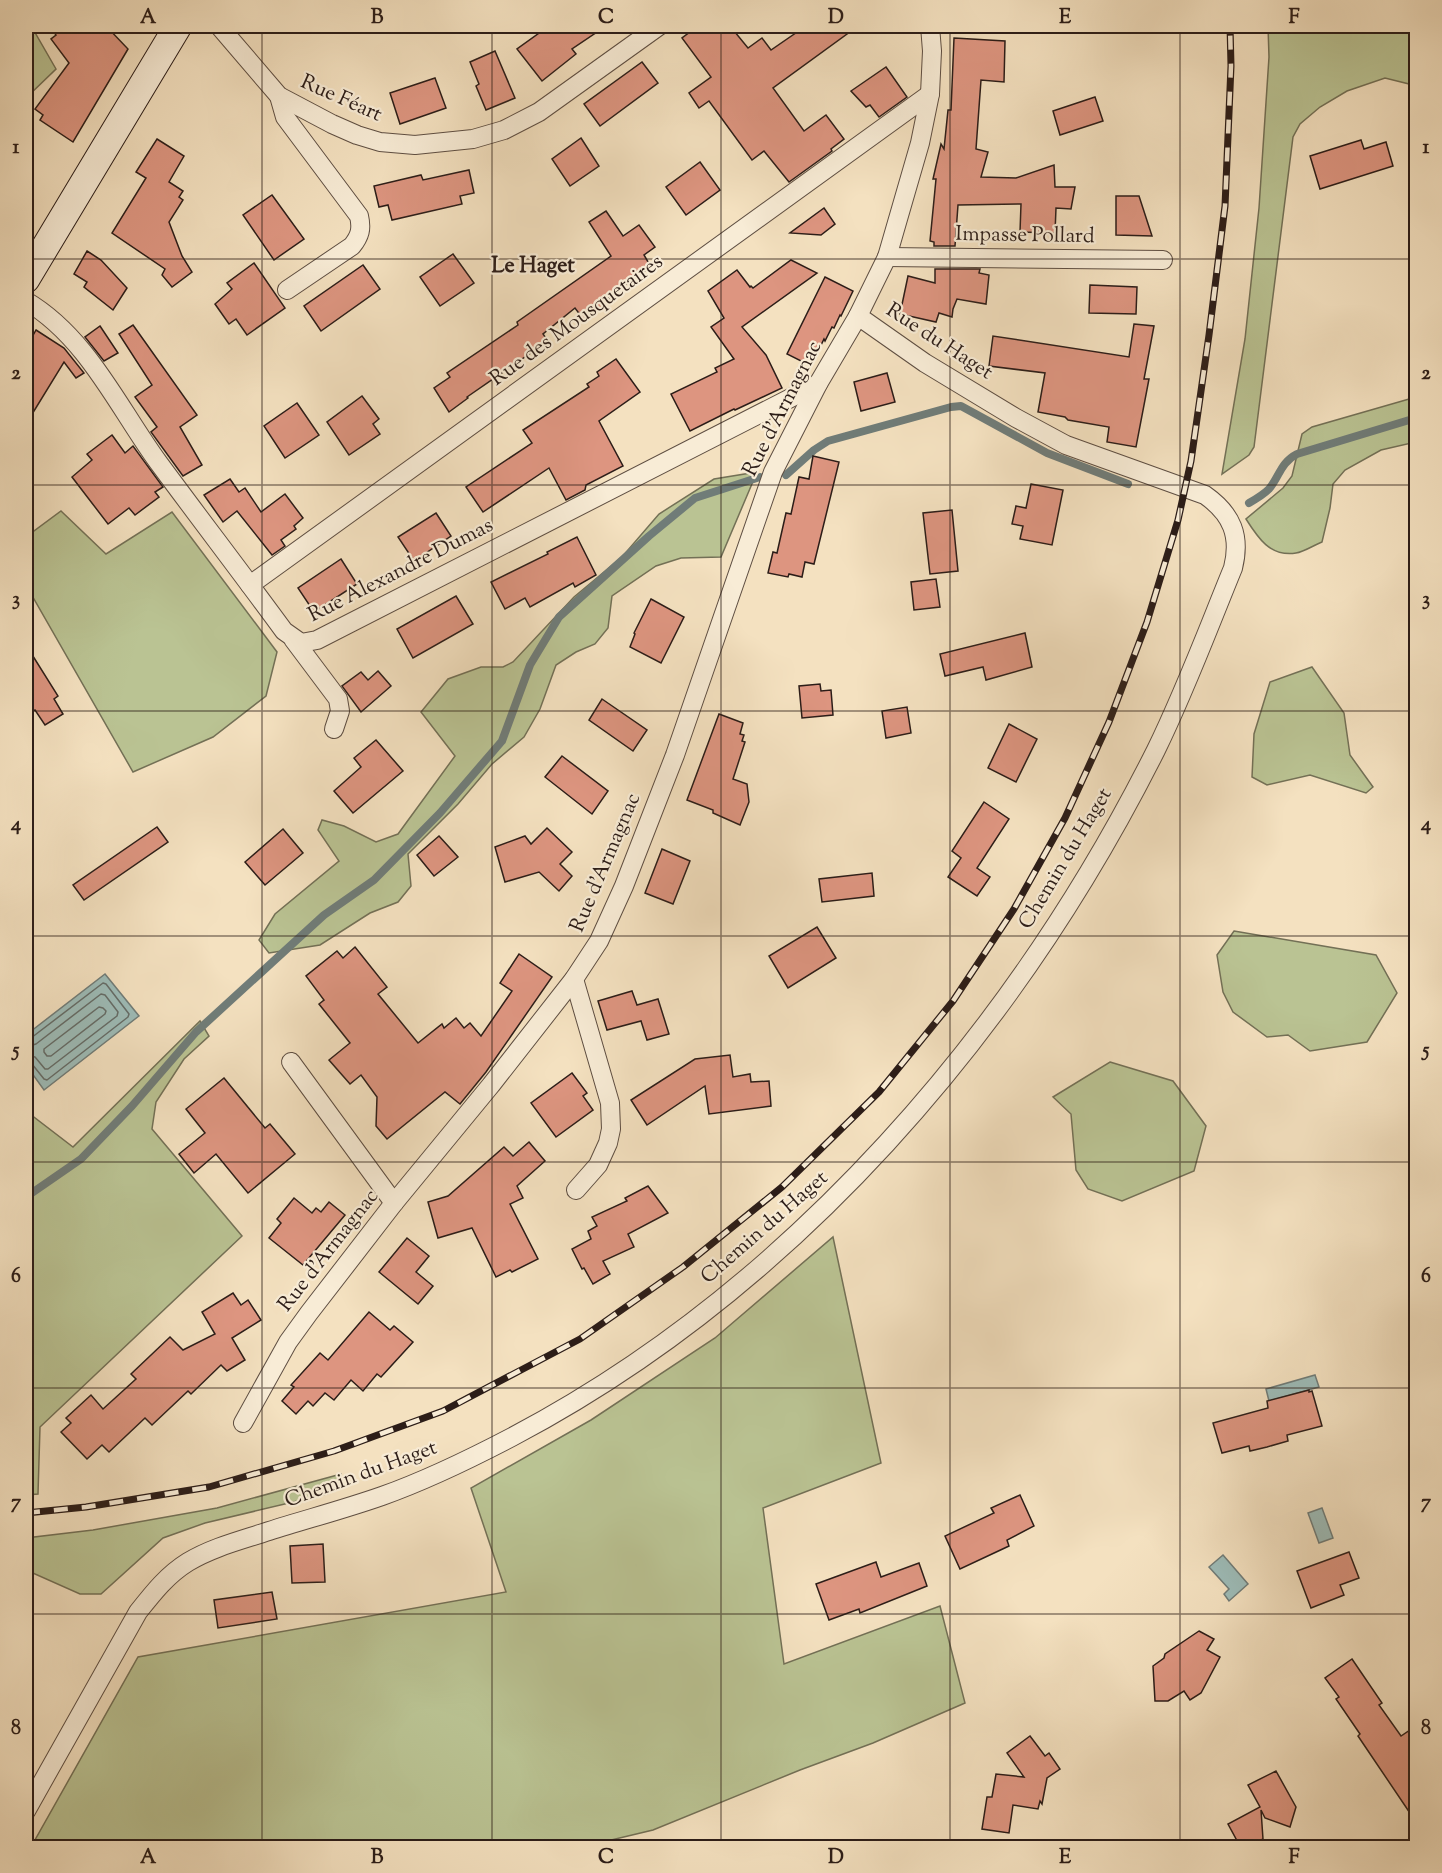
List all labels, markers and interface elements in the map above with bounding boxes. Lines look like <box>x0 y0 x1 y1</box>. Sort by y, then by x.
text: A <box>140 4 157 33</box>
text: B <box>371 4 384 33</box>
text: C <box>598 4 614 33</box>
text: D <box>828 4 844 33</box>
text: E <box>1059 4 1072 33</box>
text: F <box>1288 4 1300 33</box>
street label: Rue Féart <box>295 68 387 130</box>
text: 1 <box>13 134 20 163</box>
text: 1 <box>1423 134 1430 163</box>
street label: Impasse Pollard <box>955 220 1095 252</box>
street label: Rue des Mousquetaires <box>484 248 670 394</box>
district label: Le Haget <box>491 251 575 283</box>
street label: Rue du Haget <box>880 296 998 388</box>
street label: Rue d'Armagnac <box>736 336 830 482</box>
text: 2 <box>11 360 21 389</box>
text: 2 <box>1421 360 1431 389</box>
street label: Rue Alexandre Dumas <box>303 511 499 631</box>
text: 3 <box>12 586 20 615</box>
text: 3 <box>1422 586 1430 615</box>
street label: Chemin du Haget <box>1012 783 1120 935</box>
street label: Rue d'Armagnac <box>563 789 649 937</box>
text: 4 <box>10 811 21 840</box>
text: 4 <box>1420 811 1431 840</box>
text: 5 <box>11 1037 20 1066</box>
text: 5 <box>1421 1037 1430 1066</box>
street label: Chemin du Haget <box>695 1164 835 1292</box>
street label: Rue d'Armagnac <box>271 1183 387 1319</box>
text: 6 <box>11 1263 21 1292</box>
text: 6 <box>1421 1263 1431 1292</box>
street label: Chemin du Haget <box>281 1433 441 1517</box>
text: 7 <box>11 1489 22 1518</box>
text: 7 <box>1421 1489 1432 1518</box>
text: 8 <box>11 1715 21 1744</box>
text: 8 <box>1421 1715 1431 1744</box>
text: A <box>140 1844 157 1873</box>
text: B <box>371 1844 384 1873</box>
text: C <box>598 1844 614 1873</box>
text: D <box>828 1844 844 1873</box>
text: E <box>1059 1844 1072 1873</box>
text: F <box>1288 1844 1300 1873</box>

